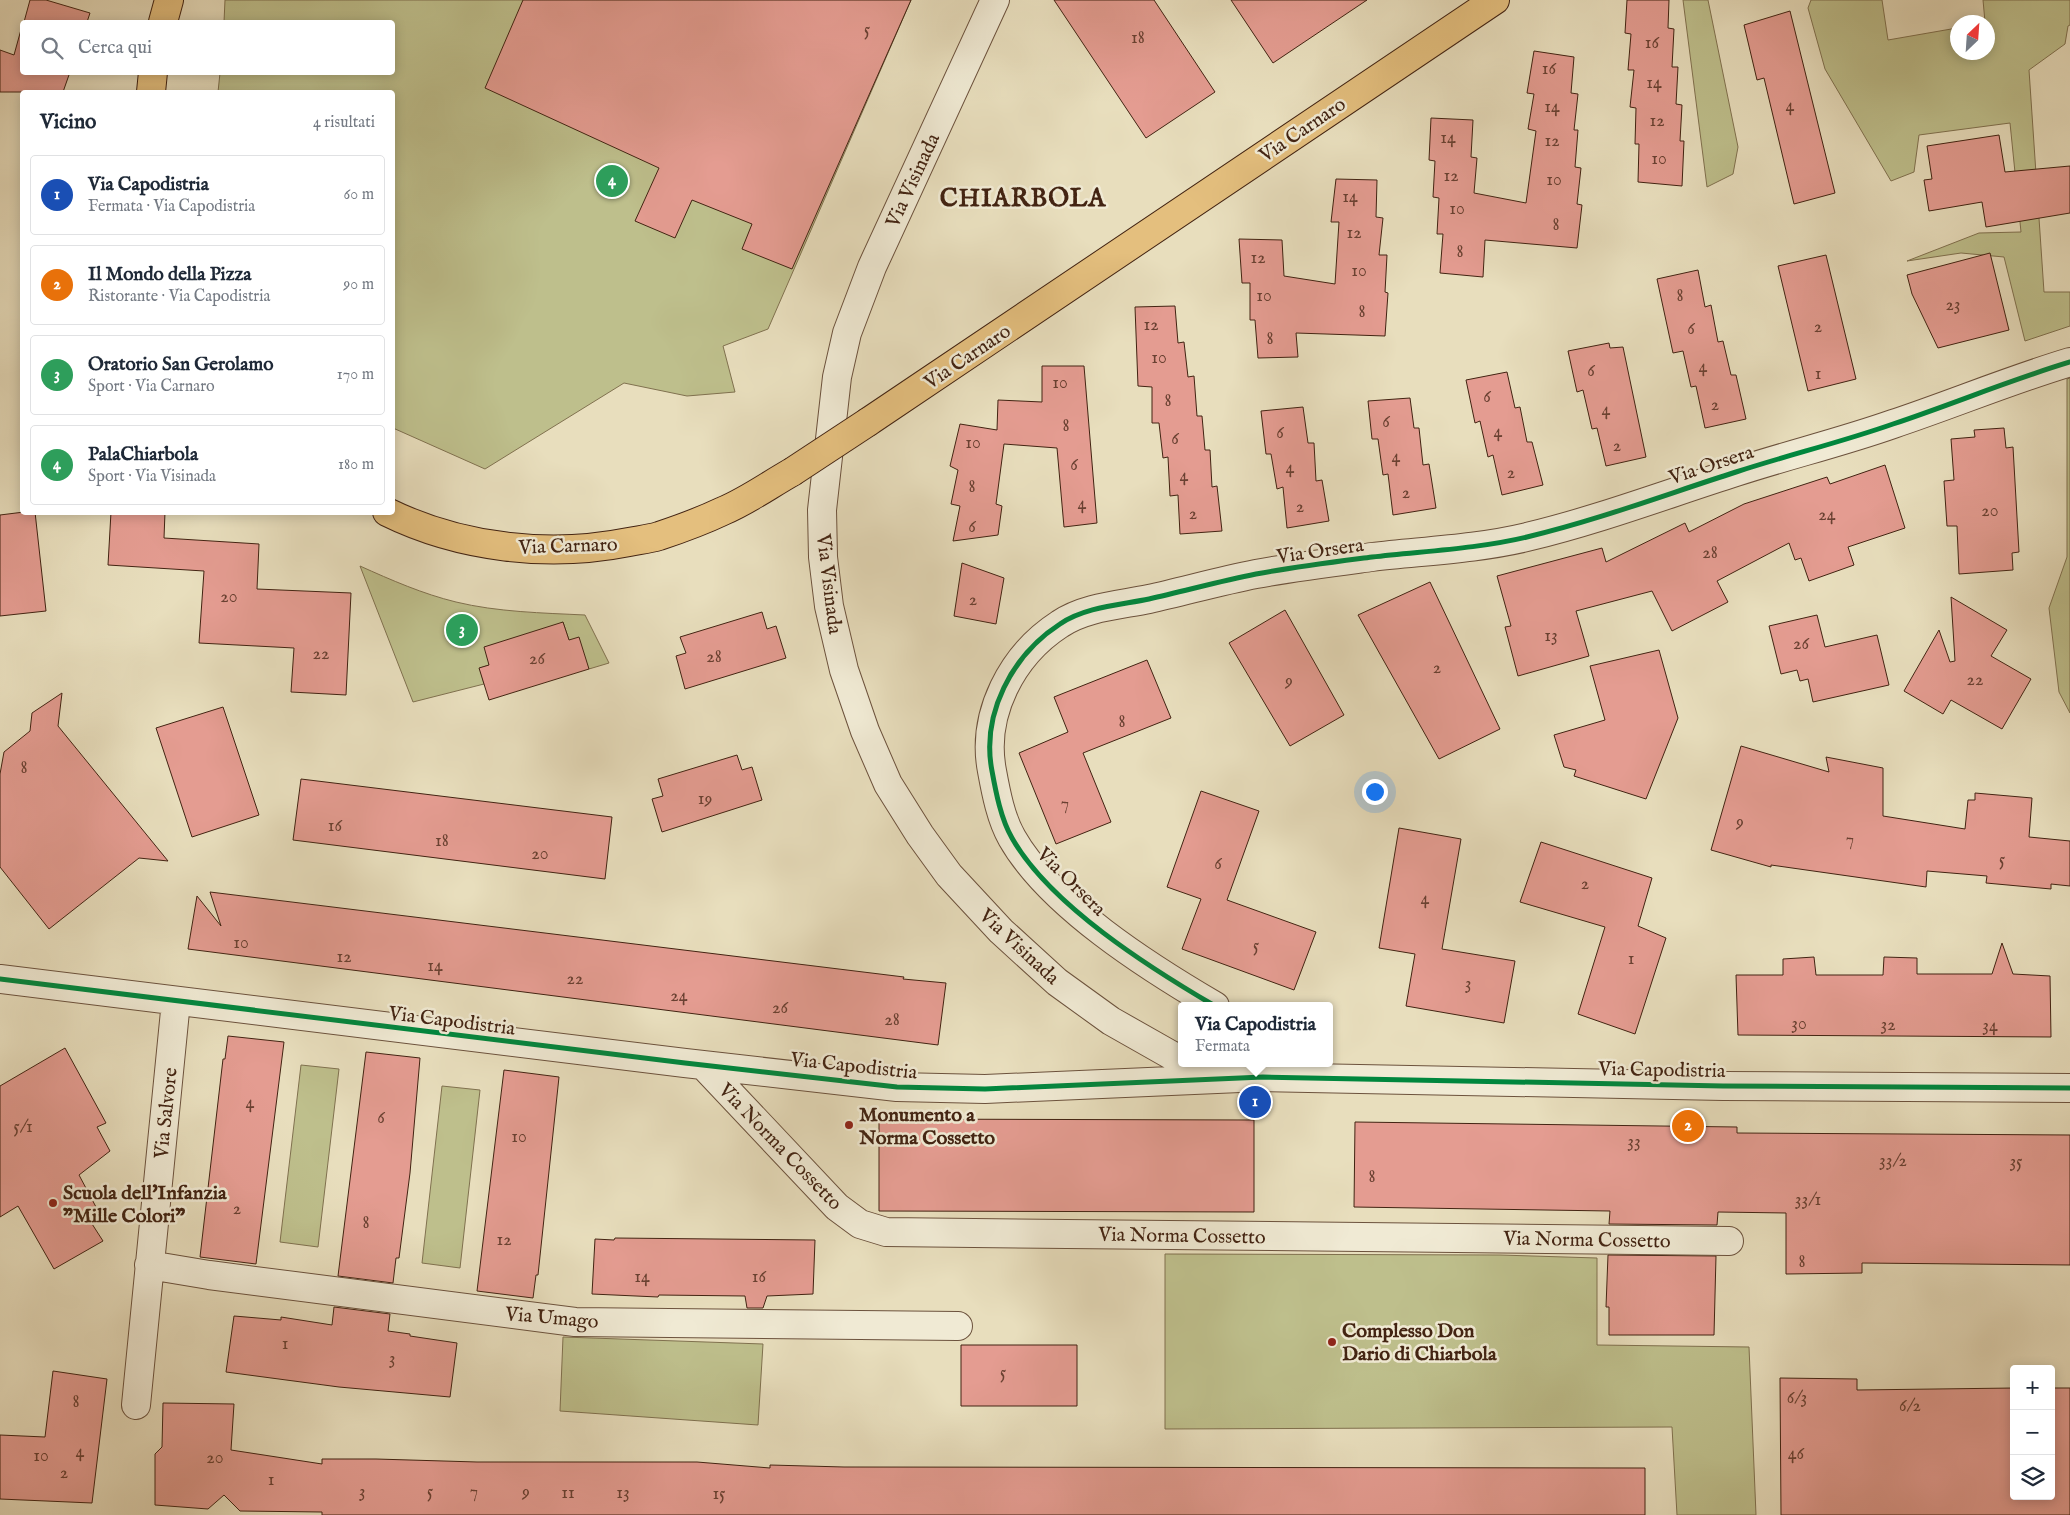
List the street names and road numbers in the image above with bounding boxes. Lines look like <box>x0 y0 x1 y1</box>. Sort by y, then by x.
street label: Via Carnaro <box>1254 92 1351 169</box>
street label: Via Visinada <box>880 129 946 233</box>
street label: Via Carnaro <box>919 319 1016 396</box>
street label: Via Orsera <box>1665 440 1757 491</box>
street label: Via Carnaro <box>517 532 618 561</box>
street label: Via Visinada <box>810 532 847 636</box>
street label: Via Orsera <box>1274 533 1366 570</box>
street label: Via Orsera <box>1030 842 1111 922</box>
street label: Via Visinada <box>973 903 1065 991</box>
street label: Via Capodistria <box>386 1001 517 1042</box>
street label: Via Capodistria <box>788 1047 919 1086</box>
street label: Via Capodistria <box>1597 1057 1726 1084</box>
street label: Via Salvore <box>149 1066 184 1161</box>
street label: Via Norma Cossetto <box>712 1077 847 1216</box>
street label: Via Norma Cossetto <box>1097 1223 1266 1250</box>
street label: Via Norma Cossetto <box>1502 1227 1671 1254</box>
street label: Via Umago <box>503 1302 600 1335</box>

